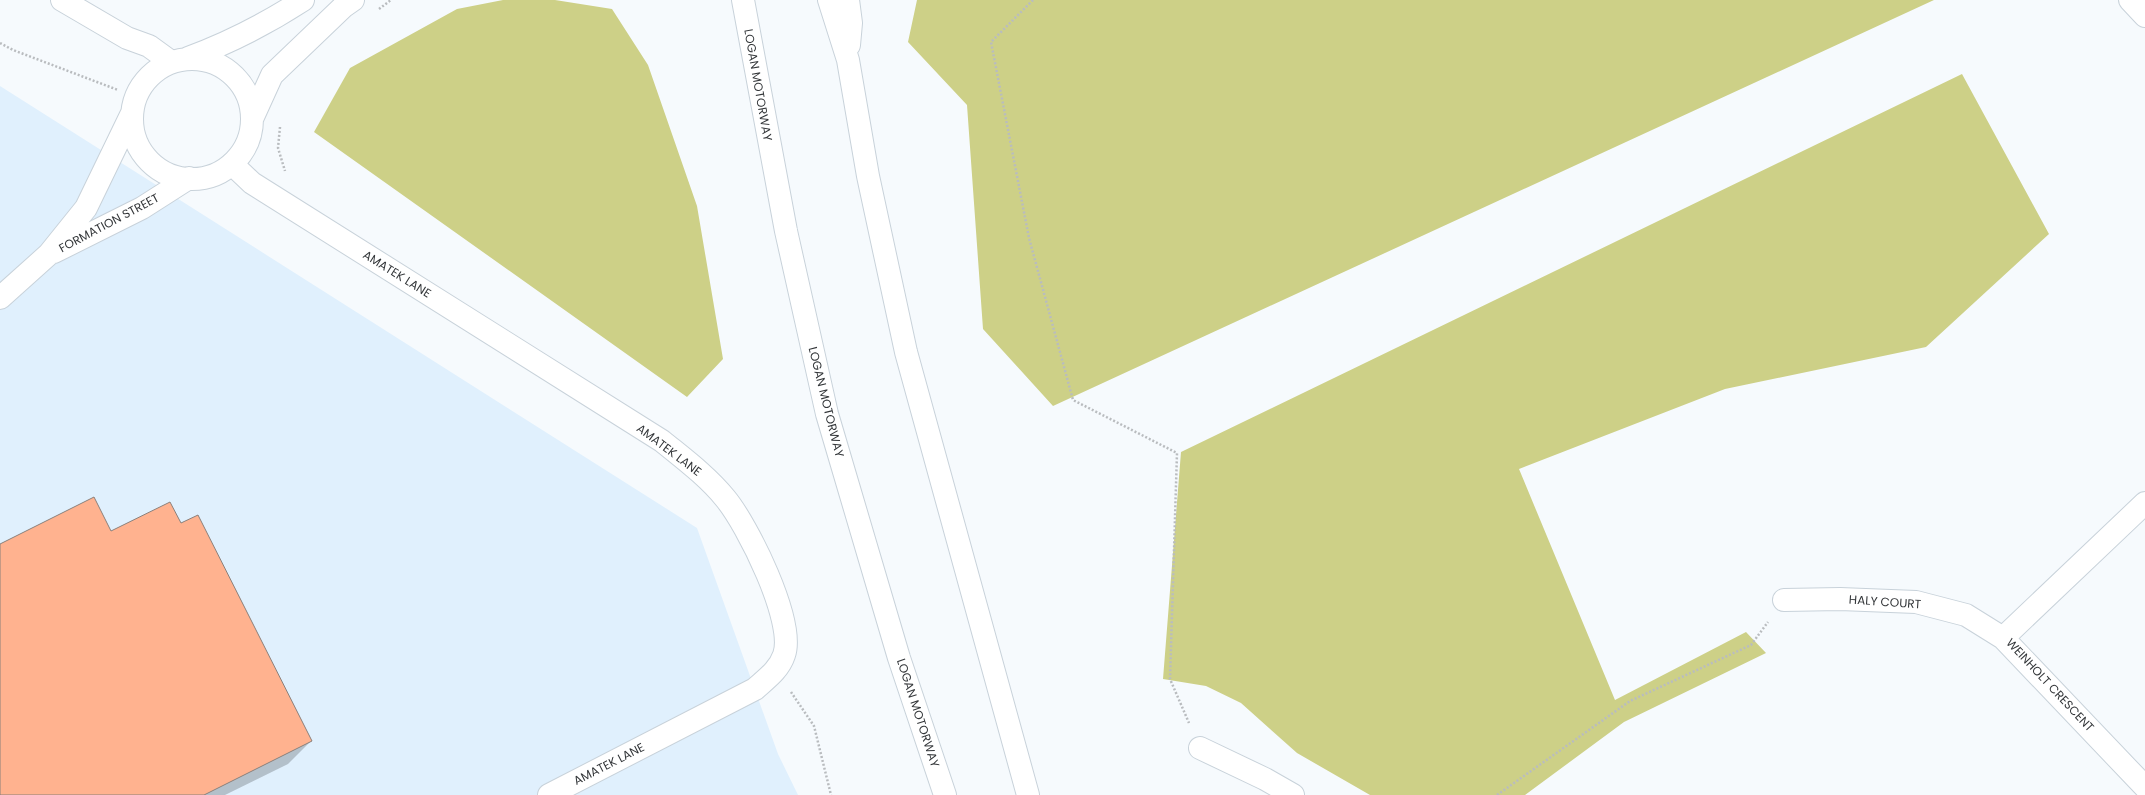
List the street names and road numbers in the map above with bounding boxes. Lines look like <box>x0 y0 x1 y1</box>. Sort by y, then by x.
street label: LOGAN MOTORWAY <box>740 28 777 142</box>
street label: FORMATION STREET <box>56 189 162 256</box>
street label: AMATEK LANE <box>360 246 435 301</box>
street label: LOGAN MOTORWAY <box>805 345 848 459</box>
street label: AMATEK LANE <box>633 420 705 480</box>
street label: HALY COURT <box>1848 590 1922 613</box>
street label: WEINHOLT CRESCENT <box>2003 634 2099 735</box>
street label: LOGAN MOTORWAY <box>893 656 944 769</box>
street label: AMATEK LANE <box>570 738 647 789</box>

